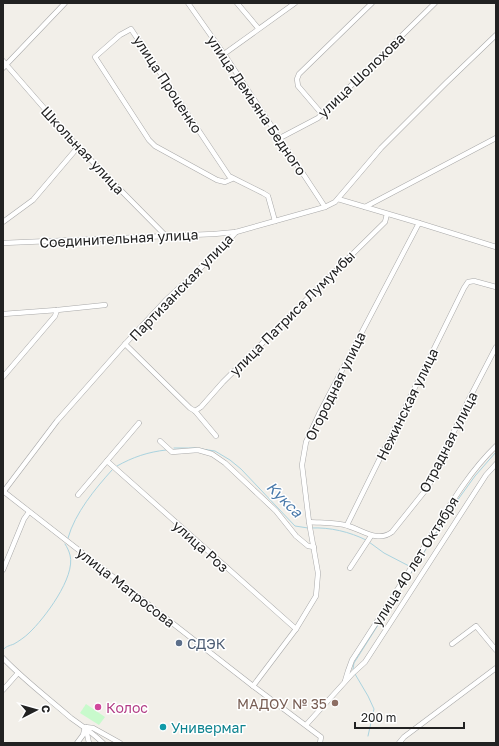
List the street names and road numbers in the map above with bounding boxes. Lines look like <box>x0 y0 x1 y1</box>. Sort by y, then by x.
street label: улица Шолохова <box>314 29 408 121</box>
street label: улица Проценко <box>130 32 206 136</box>
street label: улица Демьяна Бедного <box>204 32 310 178</box>
street label: Школьная улица <box>38 102 128 198</box>
street label: Соединительная улица <box>39 225 199 251</box>
street label: Партизанская улица <box>126 230 236 344</box>
street label: улица Патриса Лумумбы <box>226 247 358 379</box>
street label: Огородная улица <box>301 329 369 443</box>
street label: Нежинская улица <box>372 345 442 463</box>
street label: Отрадная улица <box>415 389 481 495</box>
street label: улица 40 лет Октября <box>368 493 462 629</box>
street label: улица Роз <box>170 516 232 576</box>
street label: улица Матросова <box>73 543 179 631</box>

